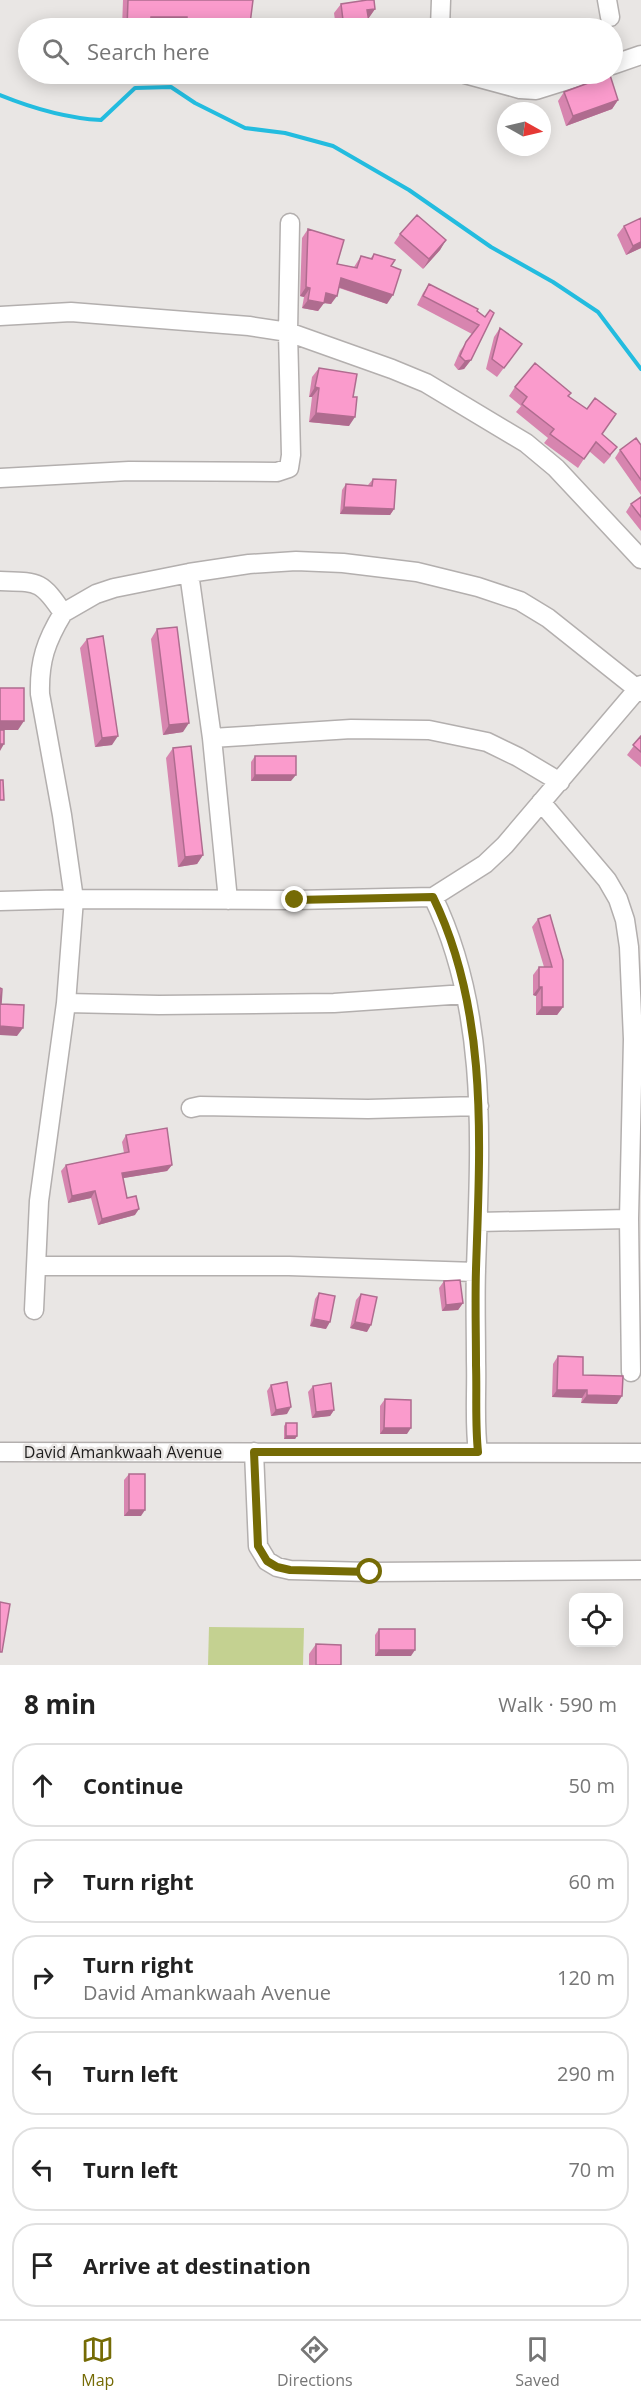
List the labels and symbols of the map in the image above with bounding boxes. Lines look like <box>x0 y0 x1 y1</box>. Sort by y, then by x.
north arrow <box>497 102 551 156</box>
route end <box>281 886 307 912</box>
street label: David Amankwaah Avenue <box>24 1441 222 1463</box>
route start <box>356 1558 382 1584</box>

